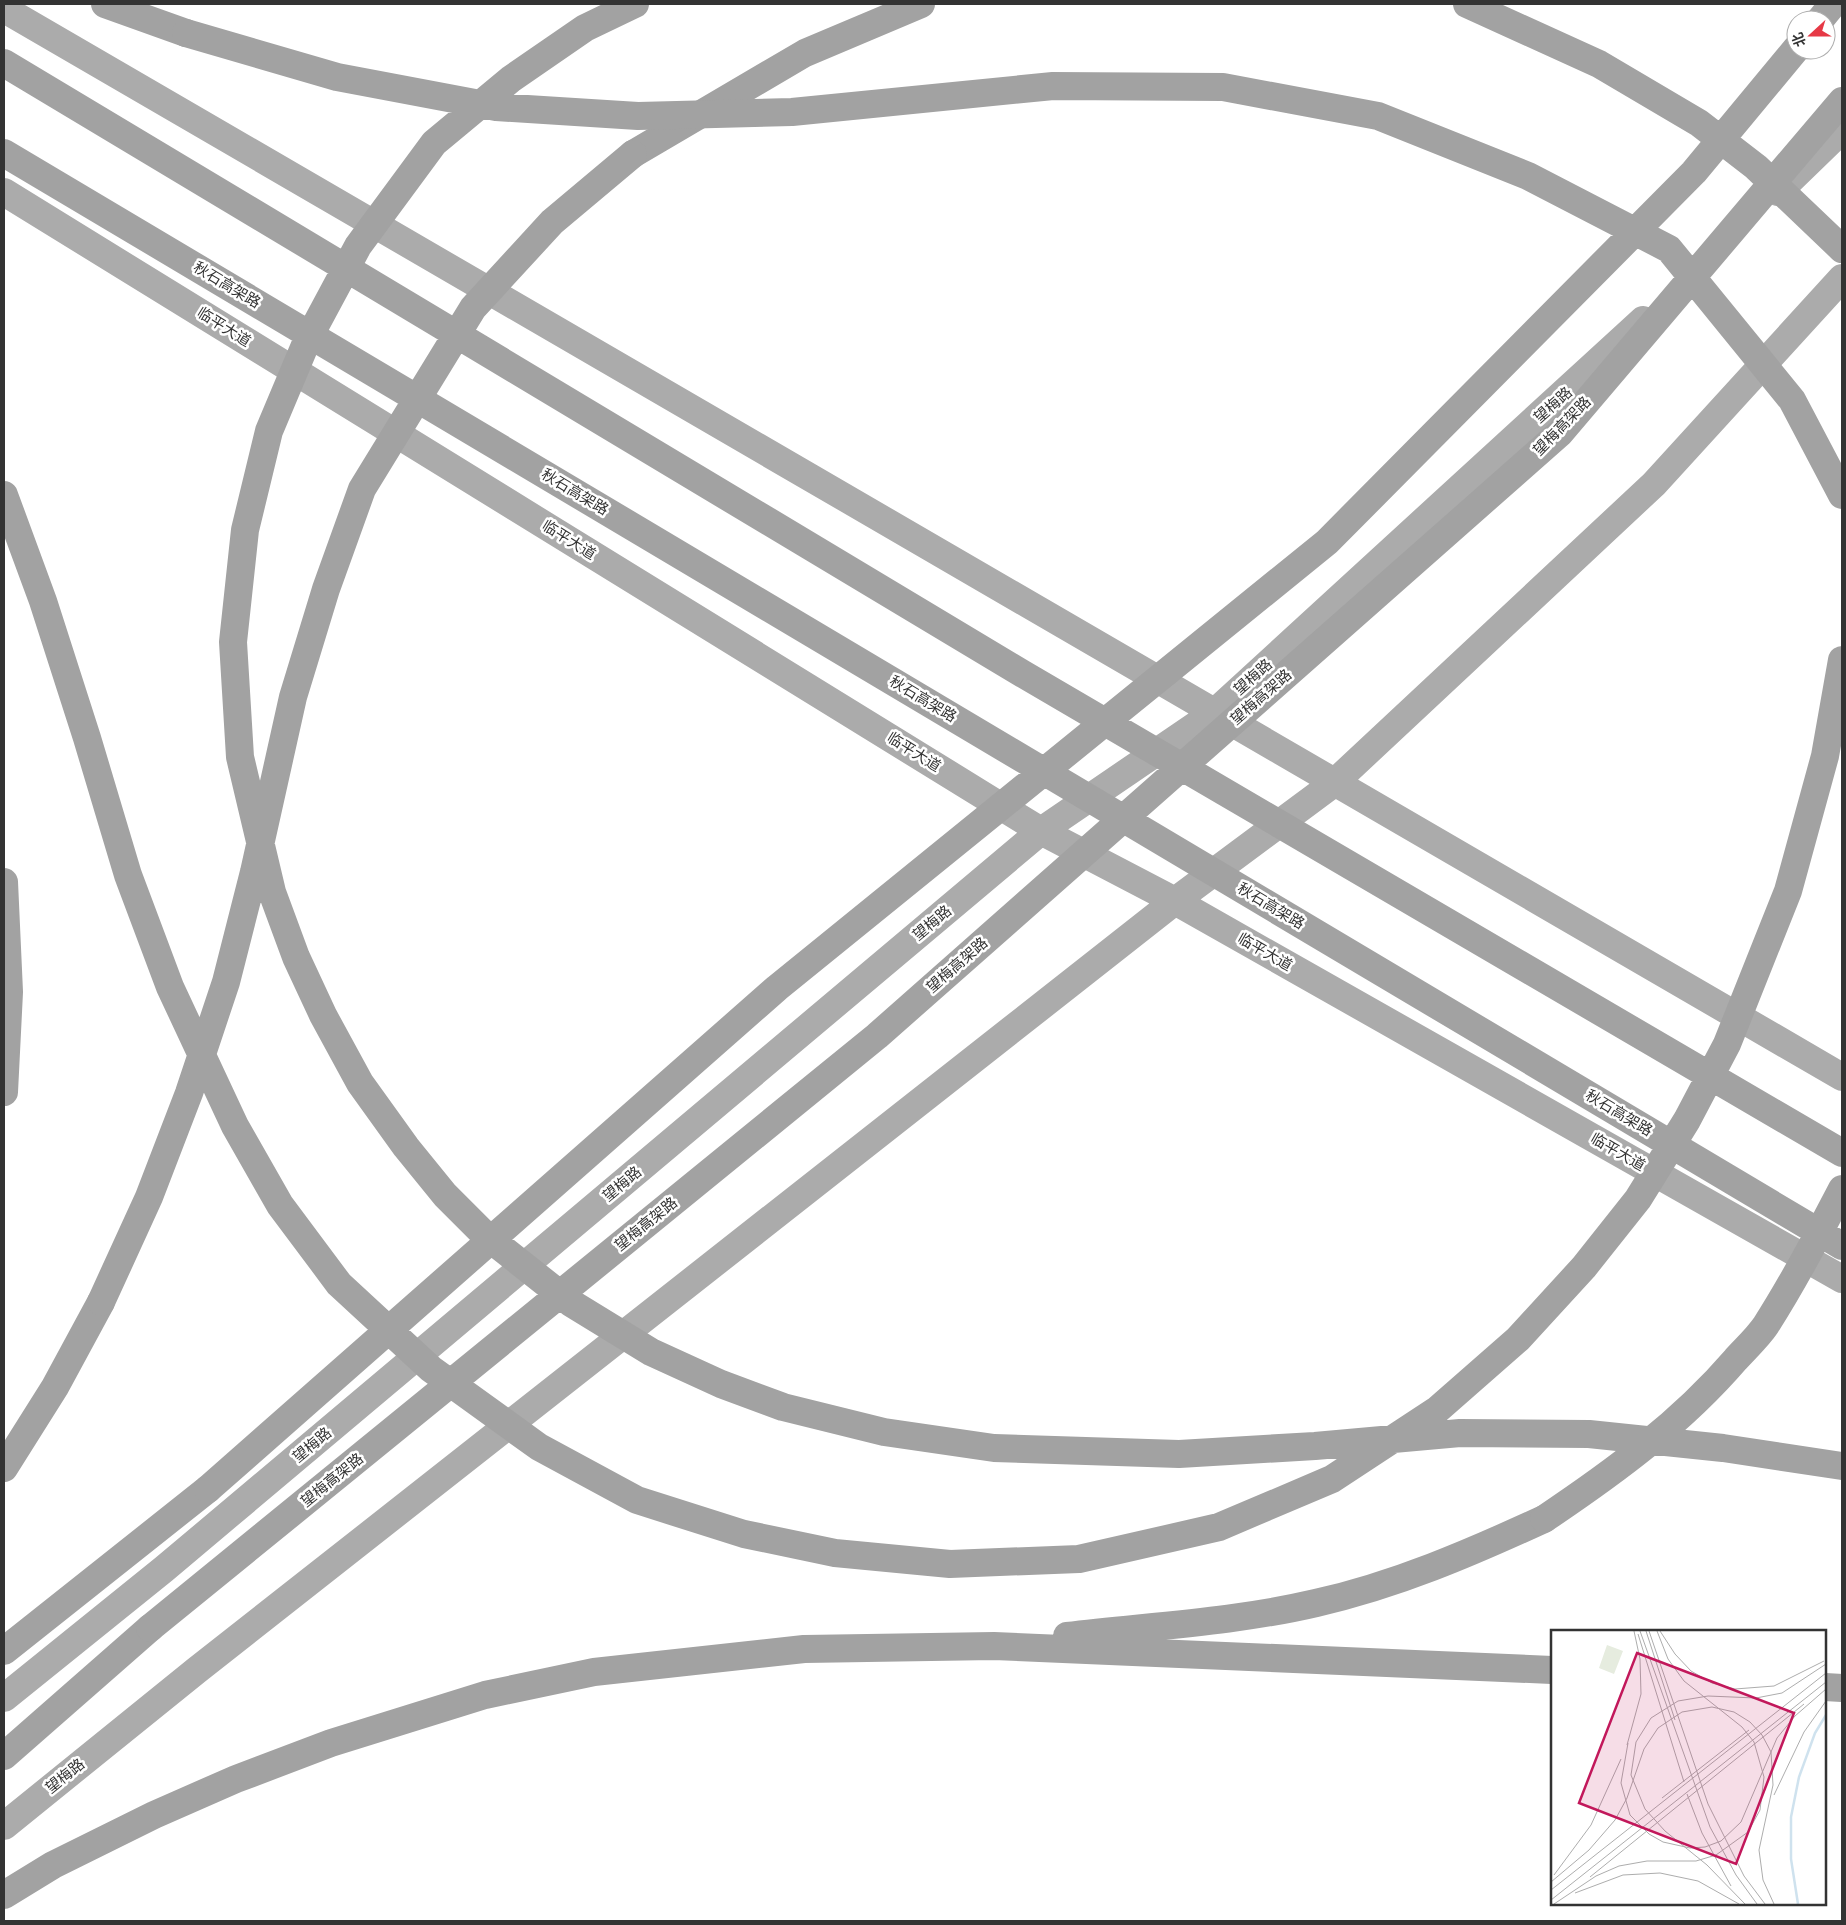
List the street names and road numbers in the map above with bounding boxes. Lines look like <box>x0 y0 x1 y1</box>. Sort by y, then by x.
street label: 秋石高架路 <box>190 257 264 312</box>
street label: 临平大道 <box>194 303 255 351</box>
street label: 望梅路 <box>1530 383 1576 427</box>
street label: 望梅高架路 <box>1529 392 1595 459</box>
street label: 秋石高架路 <box>538 464 612 519</box>
street label: 临平大道 <box>539 516 600 564</box>
street label: 望梅路 <box>1230 655 1276 699</box>
street label: 望梅高架路 <box>1226 665 1295 728</box>
street label: 秋石高架路 <box>886 671 960 726</box>
street label: 临平大道 <box>884 728 945 776</box>
street label: 秋石高架路 <box>1234 878 1308 933</box>
street label: 望梅路 <box>908 901 955 944</box>
street label: 临平大道 <box>1235 928 1296 975</box>
street label: 望梅高架路 <box>922 933 991 996</box>
street label: 秋石高架路 <box>1582 1085 1656 1140</box>
street label: 临平大道 <box>1588 1128 1649 1175</box>
street label: 望梅路 <box>598 1162 645 1205</box>
street label: 望梅高架路 <box>611 1193 681 1255</box>
street label: 望梅路 <box>288 1423 335 1466</box>
street label: 望梅高架路 <box>297 1449 367 1511</box>
street label: 望梅路 <box>41 1754 88 1797</box>

